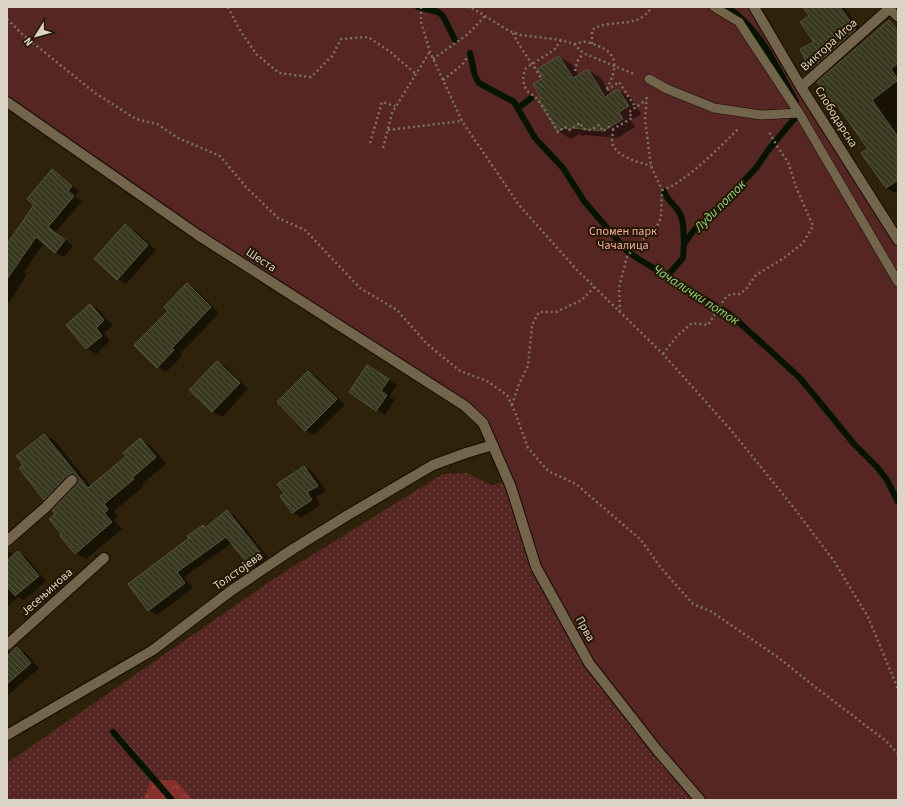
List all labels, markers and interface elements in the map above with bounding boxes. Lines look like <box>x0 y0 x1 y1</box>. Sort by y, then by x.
street label: Виктора Игоа <box>797 15 861 75</box>
north arrow <box>16 16 56 56</box>
text: N <box>20 34 37 49</box>
street label: Слободарска <box>810 83 862 151</box>
water label: Луди поток <box>689 175 751 237</box>
park label: Спомен парк Чачалица <box>589 223 657 254</box>
street label: Шеста <box>242 244 280 276</box>
water label: Чачалички поток <box>649 260 743 330</box>
street label: Толстојева <box>210 548 266 594</box>
street label: Јесењинова <box>17 564 77 620</box>
street label: Прва <box>571 613 599 645</box>

